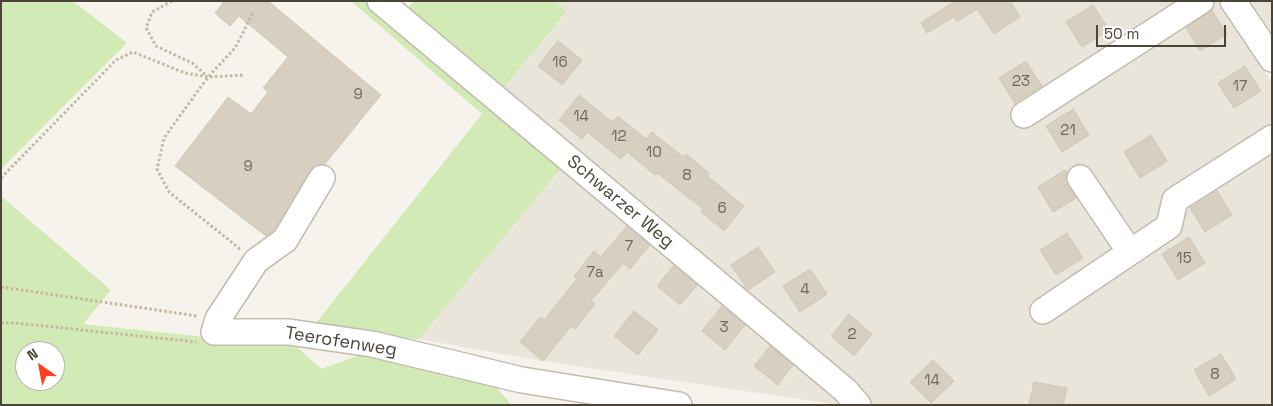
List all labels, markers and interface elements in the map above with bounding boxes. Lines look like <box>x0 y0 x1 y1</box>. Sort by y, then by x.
scale bar <box>1098 15 1228 47</box>
text: 50 m <box>1104 24 1139 43</box>
house number: 16 <box>552 54 568 72</box>
house number: 23 <box>1012 73 1030 91</box>
house number: 17 <box>1233 78 1247 96</box>
house number: 9 <box>353 86 363 104</box>
house number: 14 <box>573 108 589 126</box>
house number: 21 <box>1060 122 1076 140</box>
house number: 12 <box>611 128 627 146</box>
house number: 10 <box>646 144 662 162</box>
street label: Schwarzer Weg <box>562 151 678 253</box>
house number: 9 <box>243 158 253 176</box>
house number: 8 <box>682 167 692 185</box>
house number: 6 <box>717 200 727 218</box>
house number: 7 <box>625 238 633 256</box>
house number: 15 <box>1176 250 1192 268</box>
house number: 7a <box>586 264 604 282</box>
house number: 4 <box>800 281 810 299</box>
house number: 3 <box>719 319 729 337</box>
street label: Teerofenweg <box>284 323 398 361</box>
house number: 2 <box>847 326 857 344</box>
north arrow <box>15 341 65 391</box>
text: N <box>24 344 41 364</box>
house number: 8 <box>1210 366 1220 384</box>
house number: 14 <box>924 372 940 390</box>

